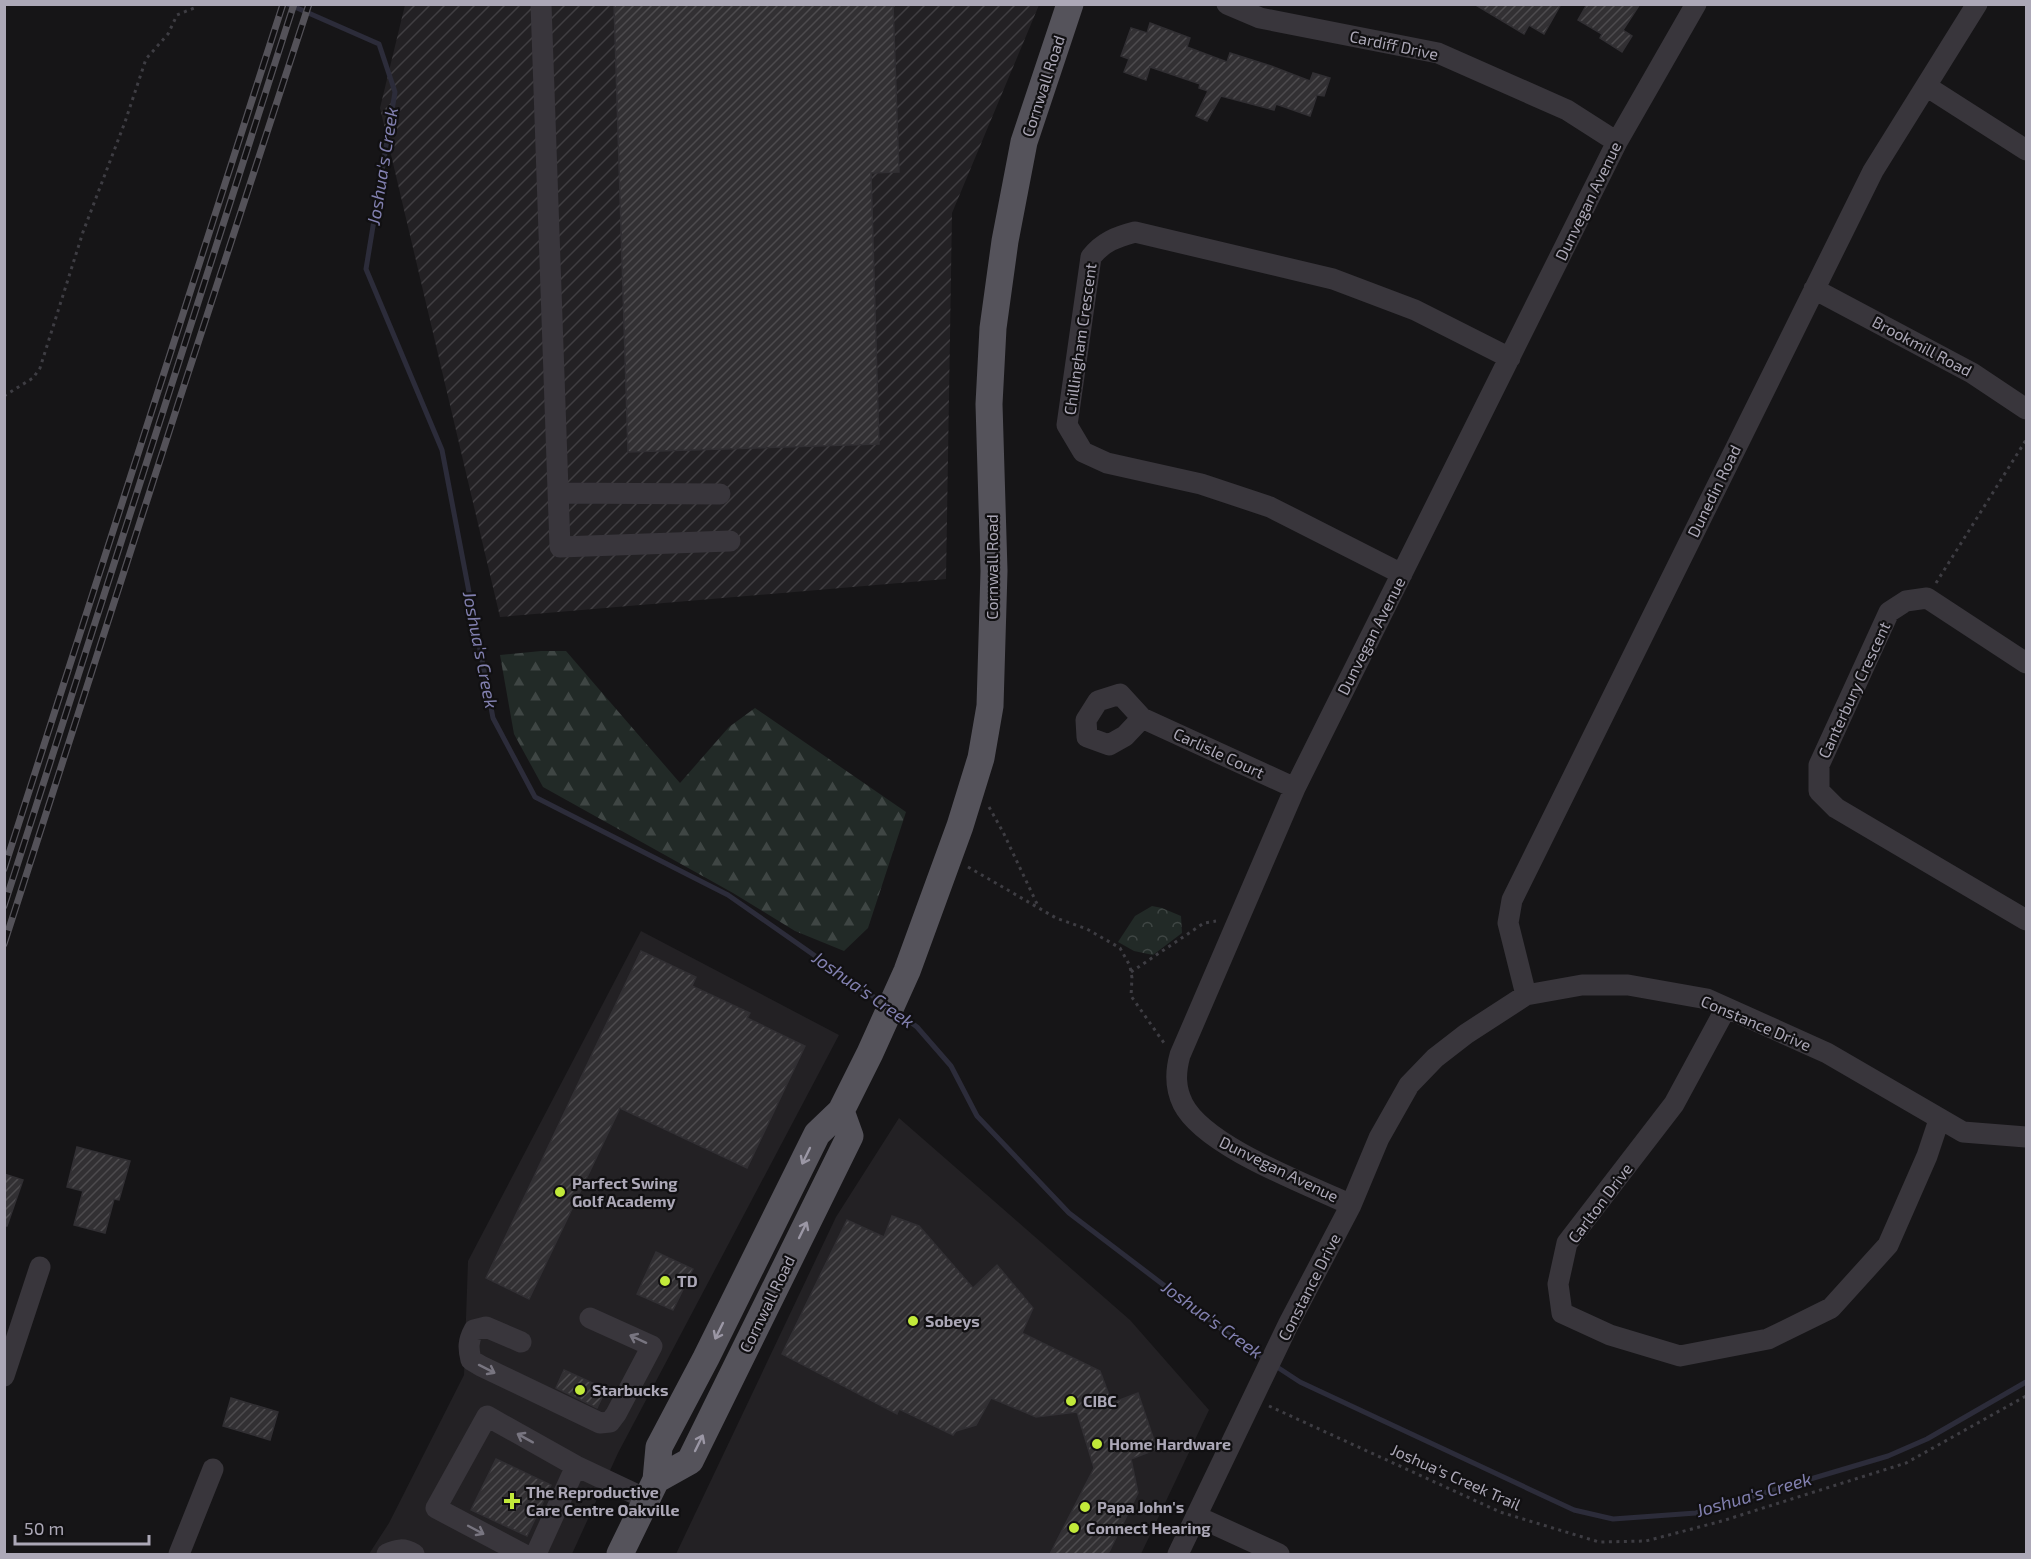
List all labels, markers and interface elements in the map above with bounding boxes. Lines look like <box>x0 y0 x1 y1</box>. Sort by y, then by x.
street label: Cardiff Drive <box>1348 26 1440 63</box>
street label: Cornwall Road <box>1017 33 1068 139</box>
water label: Joshua's Creek <box>362 105 402 227</box>
street label: Dunvegan Avenue <box>1551 138 1625 263</box>
street label: Chillingham Crescent <box>1059 262 1100 416</box>
street label: Brookmill Road <box>1869 311 1975 380</box>
street label: Dunedin Road <box>1683 441 1744 540</box>
street label: Cornwall Road <box>982 514 1001 620</box>
street label: Dunvegan Avenue <box>1333 574 1408 698</box>
water label: Joshua's Creek <box>459 588 503 710</box>
street label: Canterbury Crescent <box>1814 619 1894 761</box>
street label: Carlisle Court <box>1171 723 1268 782</box>
water label: Joshua's Creek <box>808 945 919 1032</box>
street label: Constance Drive <box>1698 991 1814 1054</box>
street label: Dunvegan Avenue <box>1217 1132 1342 1206</box>
one-way arrow <box>800 1147 811 1165</box>
street label: Carlton Drive <box>1563 1159 1636 1246</box>
place label: Parfect Swing Golf Academy <box>572 1173 678 1211</box>
marker: Parfect Swing Golf Academy <box>553 1185 567 1199</box>
one-way arrow <box>798 1222 810 1240</box>
street label: Constance Drive <box>1273 1230 1344 1344</box>
street label: Cornwall Road <box>735 1252 798 1355</box>
place label: TD <box>677 1271 698 1290</box>
marker: TD <box>658 1274 672 1288</box>
water label: Joshua's Creek <box>1157 1275 1267 1363</box>
place label: Sobeys <box>925 1311 980 1331</box>
marker: Sobeys <box>906 1314 920 1328</box>
one-way arrow <box>713 1322 725 1340</box>
one-way arrow <box>629 1333 647 1345</box>
one-way arrow <box>478 1364 496 1375</box>
place label: Starbucks <box>592 1380 668 1399</box>
marker: Starbucks <box>573 1383 587 1397</box>
place label: CIBC <box>1083 1391 1117 1410</box>
marker: CIBC <box>1064 1394 1078 1408</box>
one-way arrow <box>517 1431 534 1443</box>
place label: Home Hardware <box>1109 1434 1231 1453</box>
one-way arrow <box>693 1435 705 1453</box>
marker: Home Hardware <box>1090 1437 1104 1451</box>
street label: Joshua's Creek Trail <box>1388 1439 1524 1514</box>
water label: Joshua's Creek <box>1693 1467 1814 1521</box>
place label: The Reproductive Care Centre Oakville <box>526 1482 680 1519</box>
marker: The Reproductive Care Centre Oakville <box>503 1492 521 1510</box>
place label: Papa John's <box>1097 1497 1184 1516</box>
marker: Papa John's <box>1078 1500 1092 1514</box>
scale bar <box>15 1508 148 1546</box>
text: 50 m <box>24 1517 64 1539</box>
place label: Connect Hearing <box>1086 1518 1211 1537</box>
marker: Connect Hearing <box>1067 1521 1081 1535</box>
one-way arrow <box>467 1525 485 1536</box>

